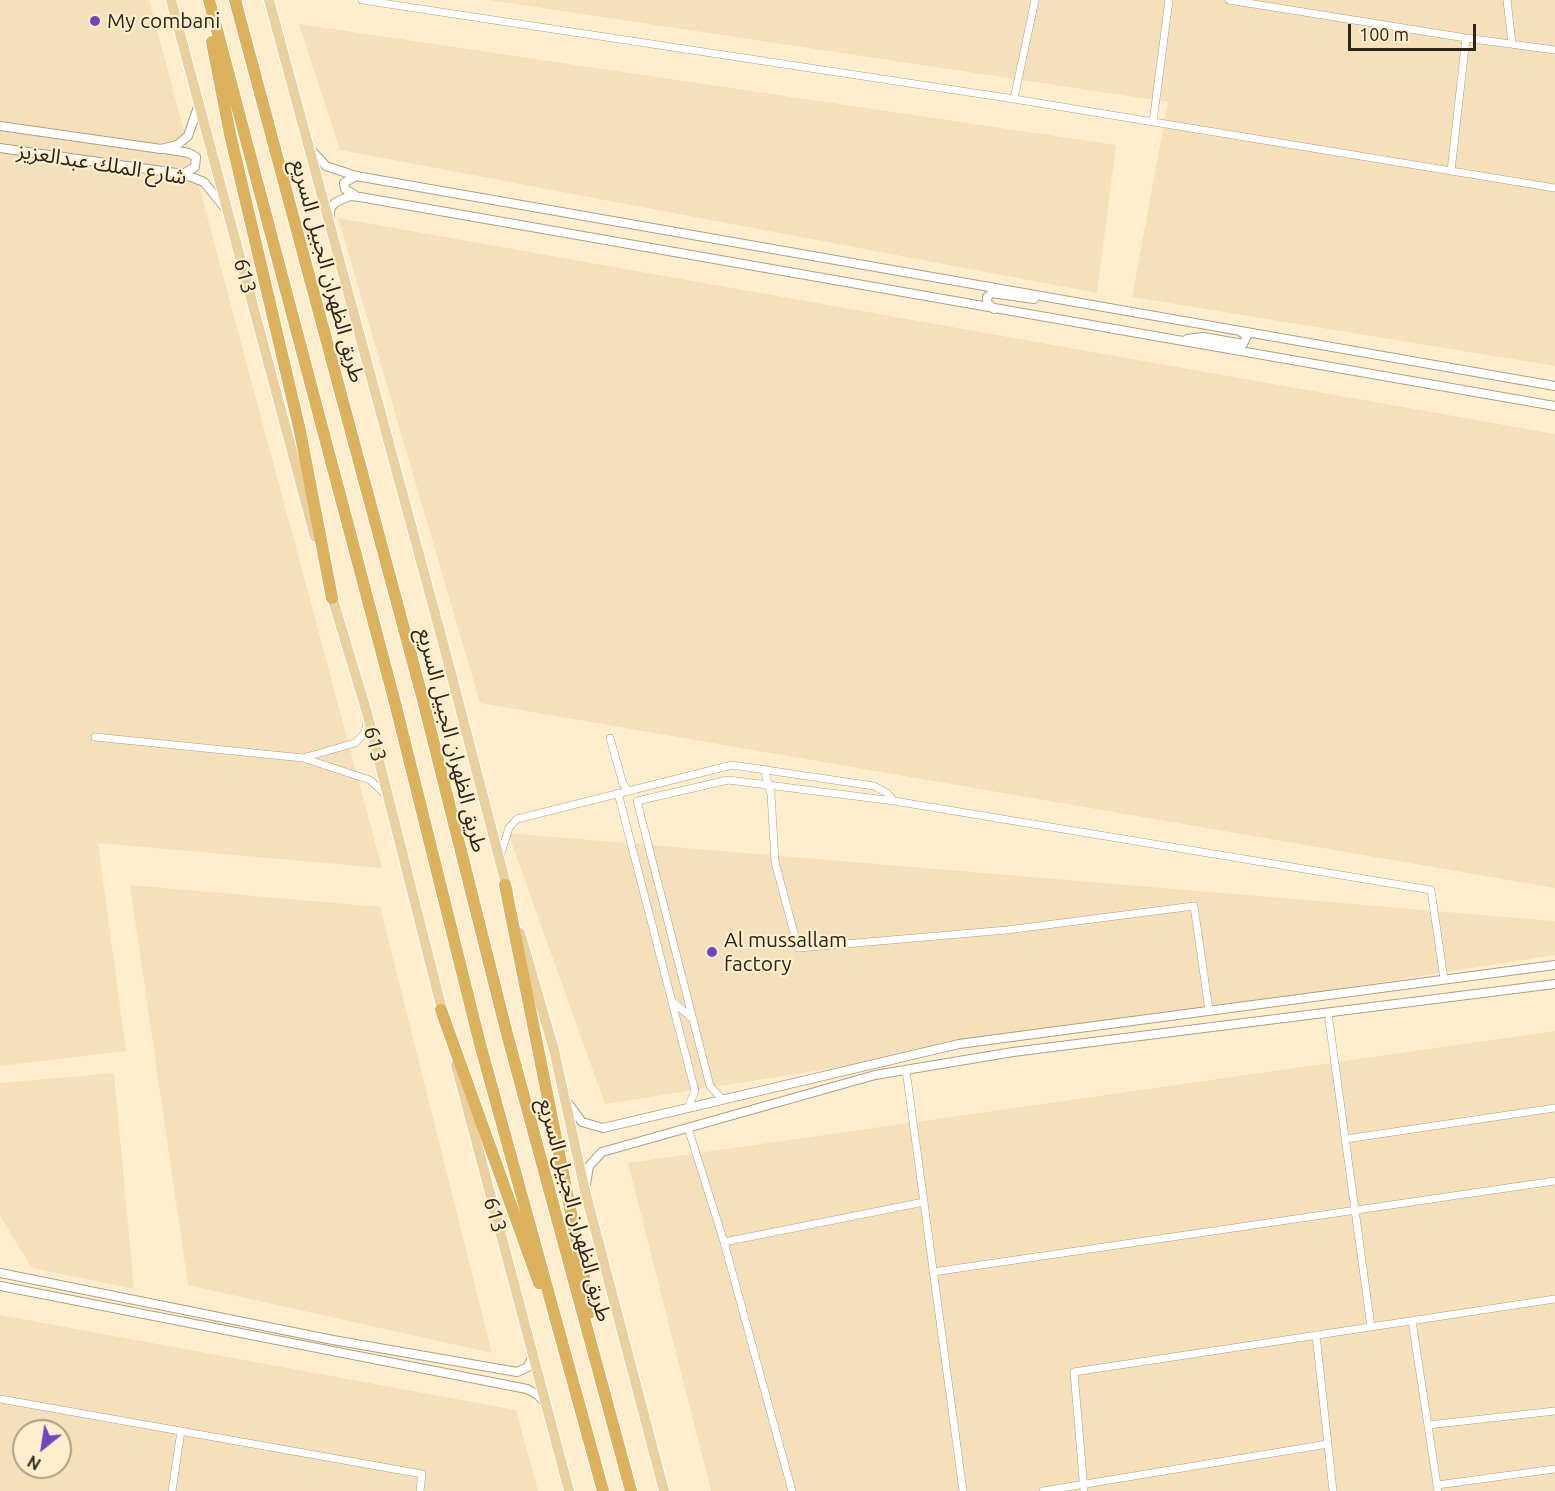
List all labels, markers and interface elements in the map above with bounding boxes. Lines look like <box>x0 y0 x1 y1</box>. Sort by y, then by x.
place label: My combani <box>107 8 220 34</box>
scale bar <box>1351 12 1478 50</box>
marker: My combani <box>88 14 102 28</box>
text: 100 m <box>1359 24 1409 44</box>
street label: شارع الملك عبدالعزيز <box>15 138 189 190</box>
street label: طريق الظهران الجبيل السريع <box>286 156 370 386</box>
street label: 613 <box>228 256 262 296</box>
street label: طريق الظهران الجبيل السريع <box>412 625 492 855</box>
street label: 613 <box>358 724 392 764</box>
place label: Al mussallam factory <box>724 927 847 977</box>
marker: Al mussallam factory <box>705 945 719 959</box>
street label: طريق الظهران الجبيل السريع <box>533 1095 617 1325</box>
street label: 613 <box>478 1194 512 1236</box>
north arrow <box>12 1419 72 1479</box>
text: N <box>24 1452 44 1474</box>

